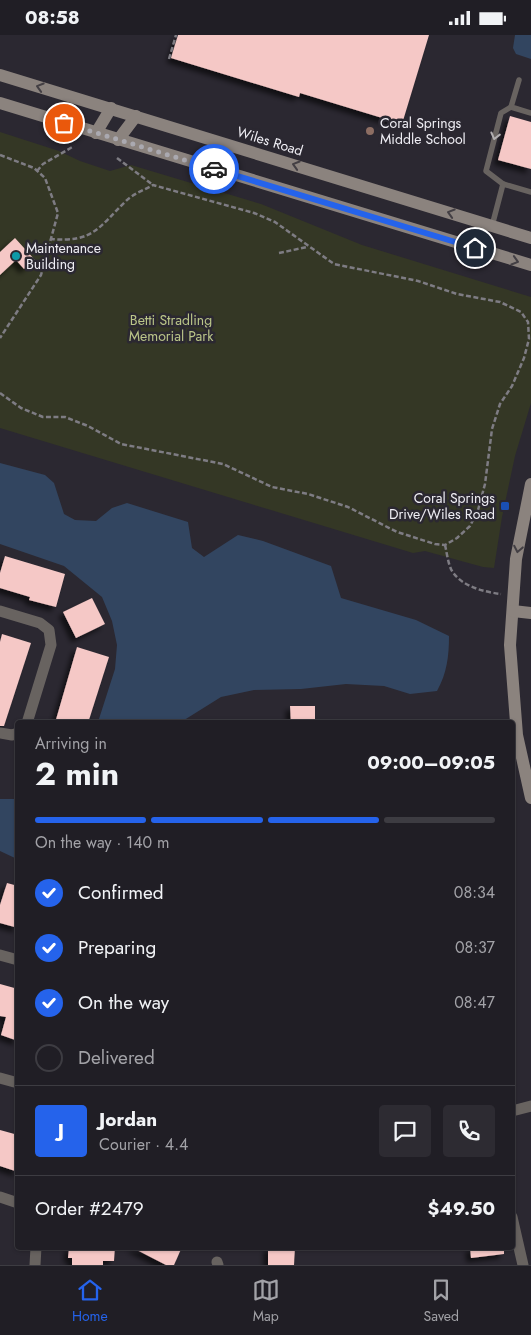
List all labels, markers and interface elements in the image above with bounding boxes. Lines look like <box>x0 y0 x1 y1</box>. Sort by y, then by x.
text: 08:58 <box>25 4 80 31</box>
one-way arrow <box>36 82 44 92</box>
pin <box>43 102 85 144</box>
icon: bag <box>50 109 78 137</box>
place label: Coral Springs Middle School <box>380 113 466 149</box>
street label: Wiles Road <box>235 121 305 161</box>
marker: Coral Springs Middle School <box>364 125 376 137</box>
one-way arrow <box>490 131 501 140</box>
courier <box>189 144 239 194</box>
icon: car <box>200 155 228 183</box>
one-way arrow <box>292 161 300 171</box>
one-way arrow <box>447 209 456 219</box>
pin <box>454 227 496 269</box>
icon: home <box>461 234 489 262</box>
place label: Maintenance Building <box>26 238 101 274</box>
marker: Maintenance Building <box>10 250 22 262</box>
one-way arrow <box>511 255 519 265</box>
park label: Betti Stradling Memorial Park <box>129 310 214 346</box>
place label: Coral Springs Drive/Wiles Road <box>389 488 495 524</box>
marker: Coral Springs Drive/Wiles Road <box>499 500 511 512</box>
one-way arrow <box>514 544 524 553</box>
text: Arriving in <box>35 732 107 755</box>
text: 09:00–09:05 <box>367 749 495 776</box>
text: 2 min <box>35 751 119 797</box>
text: On the way · 140 m <box>35 831 169 854</box>
icon: check <box>35 879 63 907</box>
text: Confirmed <box>78 879 164 906</box>
text: 08:34 <box>454 881 495 904</box>
icon: check <box>35 934 63 962</box>
text: Preparing <box>78 934 156 961</box>
text: 08:37 <box>455 936 495 959</box>
icon: check <box>35 989 63 1017</box>
text: On the way <box>78 989 169 1016</box>
text: 08:47 <box>454 991 495 1014</box>
text: Delivered <box>78 1044 155 1071</box>
button: chat <box>379 1105 431 1157</box>
button: phone <box>443 1105 495 1157</box>
text: Jordan <box>99 1106 157 1133</box>
text: J <box>58 1117 64 1144</box>
text: Courier · 4.4 <box>99 1133 188 1156</box>
text: Order #2479 <box>35 1195 144 1222</box>
text: $49.50 <box>428 1195 495 1222</box>
tab: Home <box>72 1276 108 1326</box>
tab: Map <box>252 1276 280 1326</box>
tab: Saved <box>424 1276 459 1326</box>

